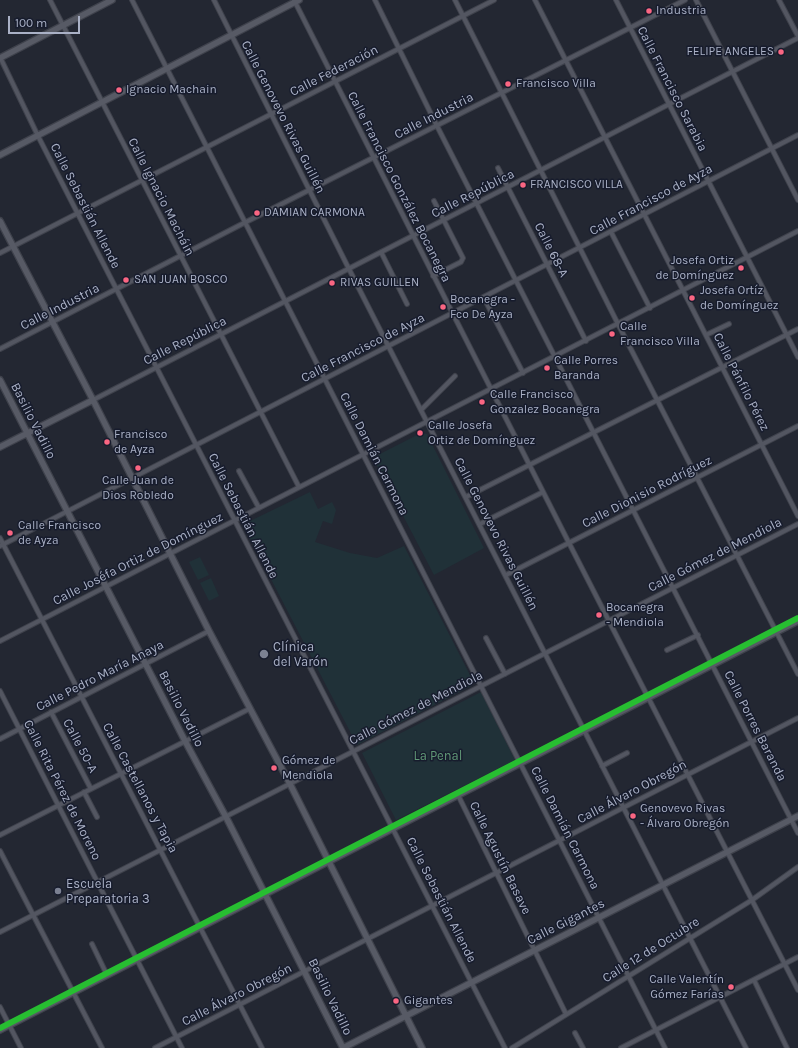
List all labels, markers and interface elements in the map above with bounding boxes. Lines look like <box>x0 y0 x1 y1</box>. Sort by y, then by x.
place label: Industria <box>656 4 706 18</box>
marker: Industria <box>644 6 654 16</box>
scale bar <box>10 8 82 34</box>
text: 100 m <box>15 16 47 30</box>
street label: Calle Francisco Sarabia <box>634 24 710 154</box>
street label: Calle Genovevo Rivas Guillén <box>238 38 328 196</box>
street label: Calle Federación <box>287 42 381 100</box>
place label: FELIPE ANGELES <box>687 45 774 59</box>
marker: FELIPE ANGELES <box>776 47 786 57</box>
place label: Francisco Villa <box>516 77 596 91</box>
marker: Francisco Villa <box>503 79 513 89</box>
place label: Ignacio Machain <box>126 83 217 97</box>
marker: Ignacio Machain <box>114 85 124 95</box>
street label: Calle Francisco González Bocanegra <box>344 89 454 285</box>
street label: Calle Industria <box>392 89 476 143</box>
street label: Calle Ignacio Macháin <box>124 135 198 259</box>
street label: Calle Sebastián Allende <box>47 141 123 271</box>
street label: Calle Francisco de Ayza <box>587 161 715 239</box>
street label: Calle República <box>429 166 517 222</box>
place label: FRANCISCO VILLA <box>530 178 623 192</box>
marker: FRANCISCO VILLA <box>518 180 528 190</box>
place label: DAMIAN CARMONA <box>264 206 365 220</box>
marker: DAMIAN CARMONA <box>252 208 262 218</box>
street label: Calle 68-A <box>531 220 571 280</box>
place label: Josefa Ortiz de Domínguez <box>655 254 734 282</box>
marker: Josefa Ortiz de Domínguez <box>736 263 746 273</box>
place label: SAN JUAN BOSCO <box>134 273 227 287</box>
marker: SAN JUAN BOSCO <box>121 275 131 285</box>
place label: RIVAS GUILLEN <box>340 276 419 290</box>
marker: RIVAS GUILLEN <box>327 278 337 288</box>
street label: Calle Industria <box>18 280 102 334</box>
place label: Josefa Ortíz de Domínguez <box>700 284 779 312</box>
place label: Bocanegra - Fco De Ayza <box>450 293 515 321</box>
marker: Josefa Ortíz de Domínguez <box>687 293 697 303</box>
marker: Bocanegra - Fco De Ayza <box>438 302 448 312</box>
street label: Calle Francisco de Ayza <box>298 310 428 386</box>
street label: Calle República <box>141 313 229 369</box>
place label: Calle Francisco Villa <box>620 320 700 348</box>
marker: Calle Francisco Villa <box>607 329 617 339</box>
street label: Calle Pánfilo Pérez <box>710 330 772 434</box>
place label: Calle Porres Baranda <box>554 354 618 382</box>
marker: Calle Porres Baranda <box>542 363 552 373</box>
street label: Basilio Vadillo <box>7 380 59 462</box>
place label: Calle Francisco Gonzalez Bocanegra <box>490 388 600 416</box>
street label: Calle Damián Carmona <box>336 390 412 518</box>
marker: Calle Francisco Gonzalez Bocanegra <box>477 397 487 407</box>
place label: Calle Josefa Ortiz de Domínguez <box>428 419 535 447</box>
place label: Francisco de Ayza <box>114 428 167 456</box>
marker: Calle Josefa Ortiz de Domínguez <box>415 428 425 438</box>
marker: Francisco de Ayza <box>102 437 112 447</box>
street label: Calle Sebastián Allende <box>205 451 281 581</box>
street label: Calle Dionisio Rodríguez <box>579 452 715 532</box>
street label: Calle Genovevo Rivas Guillén <box>451 455 541 613</box>
marker: Calle Juan de Dios Robledo <box>133 463 143 473</box>
place label: Calle Juan de Dios Robledo <box>102 474 174 502</box>
street label: Calle Joséfa Ortiz de Domínguez <box>50 509 226 609</box>
street label: Calle Gómez de Mendiola <box>645 514 785 596</box>
place label: Calle Francisco de Ayza <box>18 519 101 547</box>
marker: Calle Francisco de Ayza <box>5 528 15 538</box>
place label: Bocanegra - Mendiola <box>606 601 664 629</box>
marker: Bocanegra - Mendiola <box>594 610 604 620</box>
street label: Calle Pedro María Anaya <box>34 637 166 715</box>
place label: Clínica del Varón <box>273 639 328 670</box>
marker: Clínica del Varón <box>258 648 270 660</box>
street label: Calle Gómez de Mendiola <box>346 667 486 749</box>
street label: Basilio Vadillo <box>155 668 207 750</box>
street label: Calle Porres Baranda <box>720 668 790 784</box>
street label: Calle 50-A <box>59 716 101 776</box>
street label: Calle Rita Pérez de Moreno <box>20 717 104 863</box>
street label: Calle Castellanos y Tapia <box>99 720 181 856</box>
park label: La Penal <box>414 748 462 764</box>
place label: Gómez de Mendiola <box>282 754 335 782</box>
street label: Calle Álvaro Obregón <box>575 757 689 827</box>
marker: Gómez de Mendiola <box>269 763 279 773</box>
street label: Calle Damián Carmona <box>527 764 603 892</box>
street label: Calle Agustín Basave <box>466 799 534 917</box>
place label: Genovevo Rivas - Álvaro Obregón <box>640 802 730 830</box>
marker: Genovevo Rivas - Álvaro Obregón <box>628 811 638 821</box>
street label: Calle Sebastián Allende <box>403 835 479 965</box>
place label: Escuela Preparatoria 3 <box>66 876 150 907</box>
marker: Escuela Preparatoria 3 <box>53 886 63 896</box>
street label: Calle Gigantes <box>525 896 607 948</box>
street label: Calle 12 de Octubre <box>600 914 702 986</box>
street label: Basilio Vadillo <box>305 956 355 1038</box>
street label: Calle Álvaro Obregón <box>179 960 295 1030</box>
place label: Calle Valentín Gómez Farías <box>649 973 724 1001</box>
marker: Calle Valentín Gómez Farías <box>726 982 736 992</box>
place label: Gigantes <box>404 994 453 1008</box>
marker: Gigantes <box>391 996 401 1006</box>

